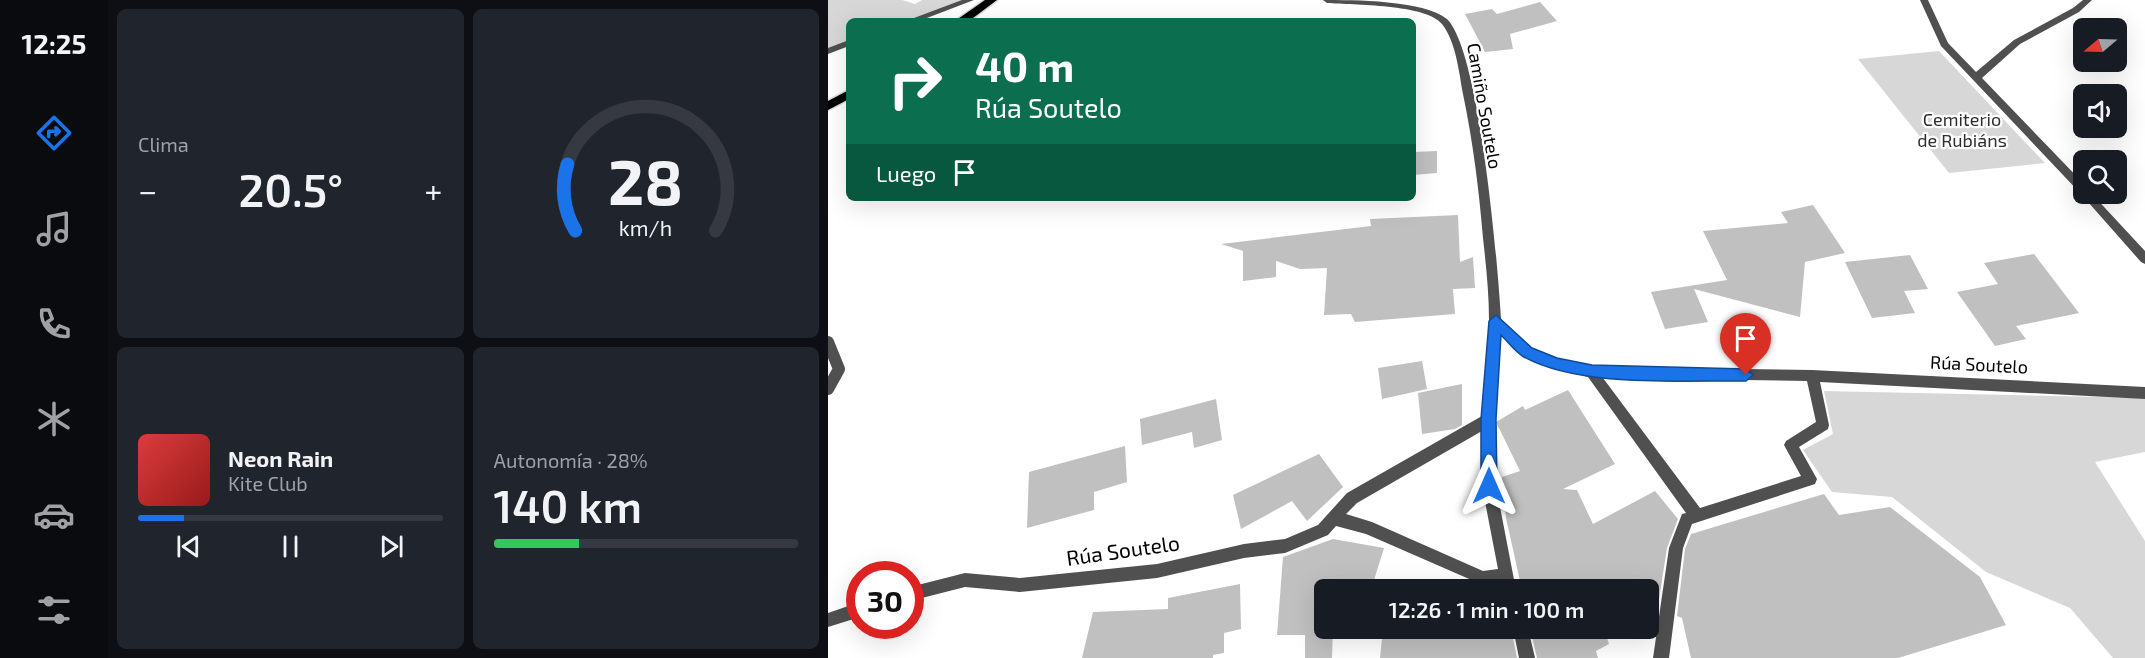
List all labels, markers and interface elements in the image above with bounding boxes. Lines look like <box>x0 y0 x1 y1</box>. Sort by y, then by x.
north arrow <box>2073 18 2127 72</box>
map controls <box>2073 18 2127 204</box>
text: 12:25 <box>22 27 86 59</box>
text: 40 m <box>975 40 1074 90</box>
street label: Camiño Soutelo <box>1463 41 1507 171</box>
icon: right <box>876 42 954 120</box>
button: sound <box>2073 84 2127 138</box>
text: Rúa Soutelo <box>975 91 1122 123</box>
park label: Cemiterio de Rubiáns <box>1917 108 2007 151</box>
icon: directions <box>33 112 75 154</box>
text: Clima <box>138 132 189 156</box>
text: 28 <box>608 143 683 218</box>
button: search <box>2073 150 2127 204</box>
icon: arrive <box>948 156 981 189</box>
text: Luego <box>876 160 936 186</box>
text: 20.5° <box>238 162 343 216</box>
text: − <box>138 170 157 210</box>
text: + <box>424 170 443 210</box>
icon: music <box>33 208 75 250</box>
text: km/h <box>619 215 672 240</box>
icon: phone <box>33 303 75 345</box>
pin <box>1720 313 1771 375</box>
icon: arrive <box>1729 322 1762 355</box>
street label: Rúa Soutelo <box>1930 350 2029 378</box>
icon: climate <box>33 398 75 440</box>
text: Neon Rain <box>228 445 333 471</box>
text: Autonomía · 28% <box>494 448 648 472</box>
position arrow <box>1457 454 1521 518</box>
text: Kite Club <box>228 471 308 495</box>
text: 140 km <box>494 478 642 532</box>
icon: car <box>33 494 75 536</box>
street label: Rúa Soutelo <box>1064 529 1181 570</box>
icon: previous <box>172 530 205 563</box>
icon: pause <box>274 530 307 563</box>
icon: next <box>375 530 408 563</box>
speed limit sign: 30 <box>846 561 924 639</box>
icon: filters <box>33 589 75 631</box>
text: 12:26 · 1 min · 100 m <box>1389 596 1584 622</box>

